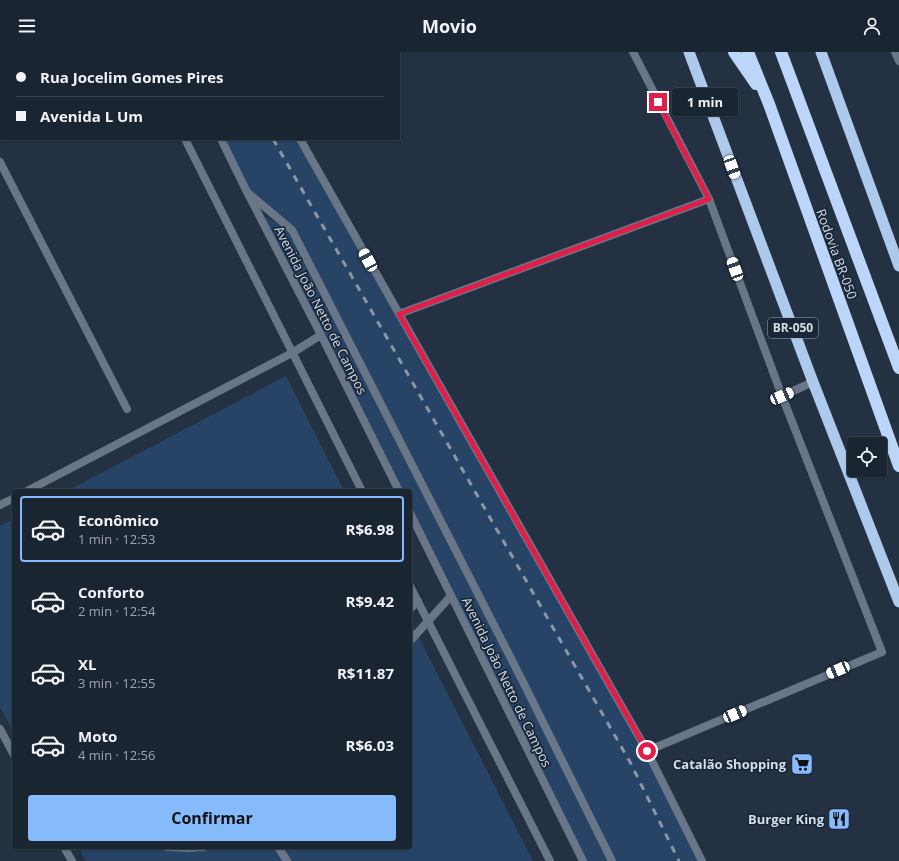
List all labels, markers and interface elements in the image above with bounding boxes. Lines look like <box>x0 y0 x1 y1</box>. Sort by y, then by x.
text: Movio <box>422 14 477 38</box>
icon: menu <box>16 15 38 37</box>
icon: person <box>861 15 883 37</box>
text: Rua Jocelim Gomes Pires <box>40 67 224 87</box>
callout: 1 min <box>672 88 738 116</box>
route end <box>649 93 667 111</box>
text: 1 min <box>687 93 723 111</box>
text: Avenida L Um <box>40 106 143 126</box>
car <box>722 154 742 180</box>
street label: Rodovia BR-050 <box>812 206 862 302</box>
street label: Avenida João Netto de Campos <box>270 223 372 397</box>
car <box>357 247 379 273</box>
car <box>725 256 745 282</box>
road number: BR-050 <box>768 318 818 338</box>
car <box>769 386 795 406</box>
map controls <box>847 437 887 477</box>
button: locate <box>847 437 887 477</box>
text: Econômico <box>78 510 159 530</box>
icon: car <box>30 511 66 547</box>
text: R$6.98 <box>346 519 394 539</box>
text: 1 min · 12:53 <box>78 530 155 548</box>
text: Conforto <box>78 582 144 602</box>
icon: car <box>30 583 66 619</box>
text: R$9.42 <box>346 591 394 611</box>
street label: Avenida João Netto de Campos <box>458 594 556 770</box>
text: 2 min · 12:54 <box>78 602 155 620</box>
text: XL <box>78 654 96 674</box>
icon: car <box>30 655 66 691</box>
car <box>825 660 851 680</box>
text: R$11.87 <box>337 663 394 683</box>
text: 3 min · 12:55 <box>78 674 155 692</box>
car <box>722 704 748 724</box>
text: Moto <box>78 726 117 746</box>
icon: car <box>30 727 66 763</box>
text: R$6.03 <box>346 735 394 755</box>
route start <box>638 742 656 760</box>
text: 4 min · 12:56 <box>78 746 155 764</box>
supermarket icon: Catalão Shopping <box>789 751 815 777</box>
place label: Catalão Shopping <box>673 755 787 773</box>
button: Confirmar <box>28 795 396 841</box>
restaurant icon: Burger King <box>826 806 852 832</box>
place label: Burger King <box>748 810 825 828</box>

